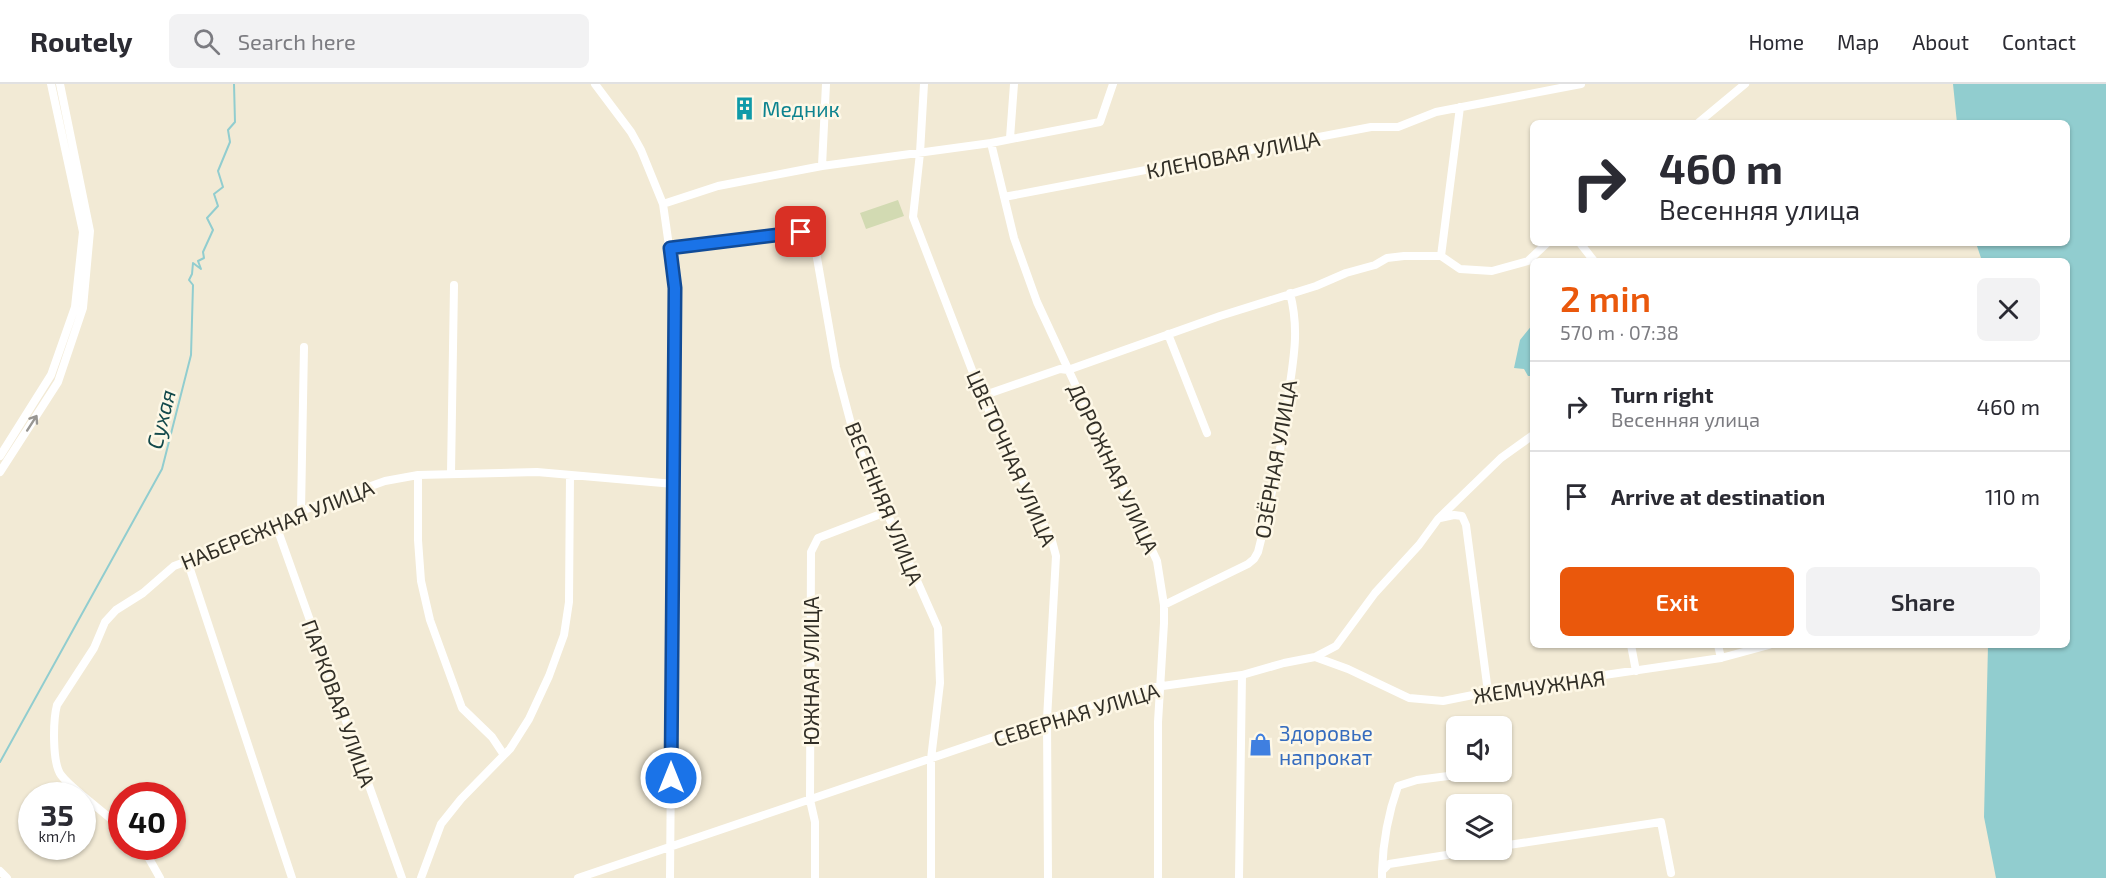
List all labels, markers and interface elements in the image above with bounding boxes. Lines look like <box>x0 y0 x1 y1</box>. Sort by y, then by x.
search box <box>169 14 589 68</box>
text: Routely <box>30 24 133 58</box>
icon: search <box>190 25 223 58</box>
text: Search here <box>238 28 356 54</box>
text: Home <box>1748 29 1804 54</box>
text: Map <box>1837 29 1879 54</box>
text: About <box>1912 29 1969 54</box>
text: Contact <box>2002 29 2076 54</box>
building icon: Медник <box>731 95 757 121</box>
place label: Медник <box>762 96 840 121</box>
street label: КЛЕНОВАЯ УЛИЦА <box>1144 125 1322 183</box>
text: 460 m <box>1659 142 1783 192</box>
icon: right <box>1560 144 1638 222</box>
text: Весенняя улица <box>1659 193 1860 225</box>
pin <box>775 206 826 257</box>
icon: arrive <box>784 215 817 248</box>
text: 2 min <box>1560 276 1651 319</box>
button: close <box>1977 278 2040 341</box>
text: 570 m · 07:38 <box>1560 320 1679 344</box>
street label: ЦВЕТОЧНАЯ УЛИЦА <box>962 366 1062 550</box>
street label: ОЗЁРНАЯ УЛИЦА <box>1249 378 1301 540</box>
street label: ДОРОЖНАЯ УЛИЦА <box>1064 379 1164 557</box>
text: Turn right <box>1611 381 1713 407</box>
water label: Сухая <box>140 387 180 451</box>
icon: right <box>1560 390 1593 423</box>
text: 460 m <box>1976 393 2040 419</box>
text: Весенняя улица <box>1611 407 1760 431</box>
one-way arrow <box>26 415 38 432</box>
street label: ВЕСЕННЯЯ УЛИЦА <box>841 418 929 588</box>
street label: НАБЕРЕЖНАЯ УЛИЦА <box>177 474 377 574</box>
icon: arrive <box>1560 480 1593 513</box>
text: Arrive at destination <box>1611 483 1825 509</box>
text: 110 m <box>1985 483 2040 509</box>
button: Exit <box>1560 567 1794 636</box>
button: Share <box>1806 567 2040 636</box>
street label: ЮЖНАЯ УЛИЦА <box>798 596 823 746</box>
street label: ПАРКОВАЯ УЛИЦА <box>297 616 381 790</box>
street label: ЖЕМЧУЖНАЯ <box>1471 664 1607 708</box>
street label: СЕВЕРНАЯ УЛИЦА <box>990 677 1162 751</box>
map controls <box>1446 716 1512 860</box>
button: sound <box>1446 716 1512 782</box>
place label: Здоровье напрокат <box>1279 720 1373 769</box>
shop icon: Здоровье напрокат <box>1248 731 1274 757</box>
position arrow <box>639 746 703 810</box>
speed limit sign: 40 <box>108 782 186 860</box>
button: layers <box>1446 794 1512 860</box>
text: 35 <box>40 796 74 832</box>
text: km/h <box>38 827 76 845</box>

